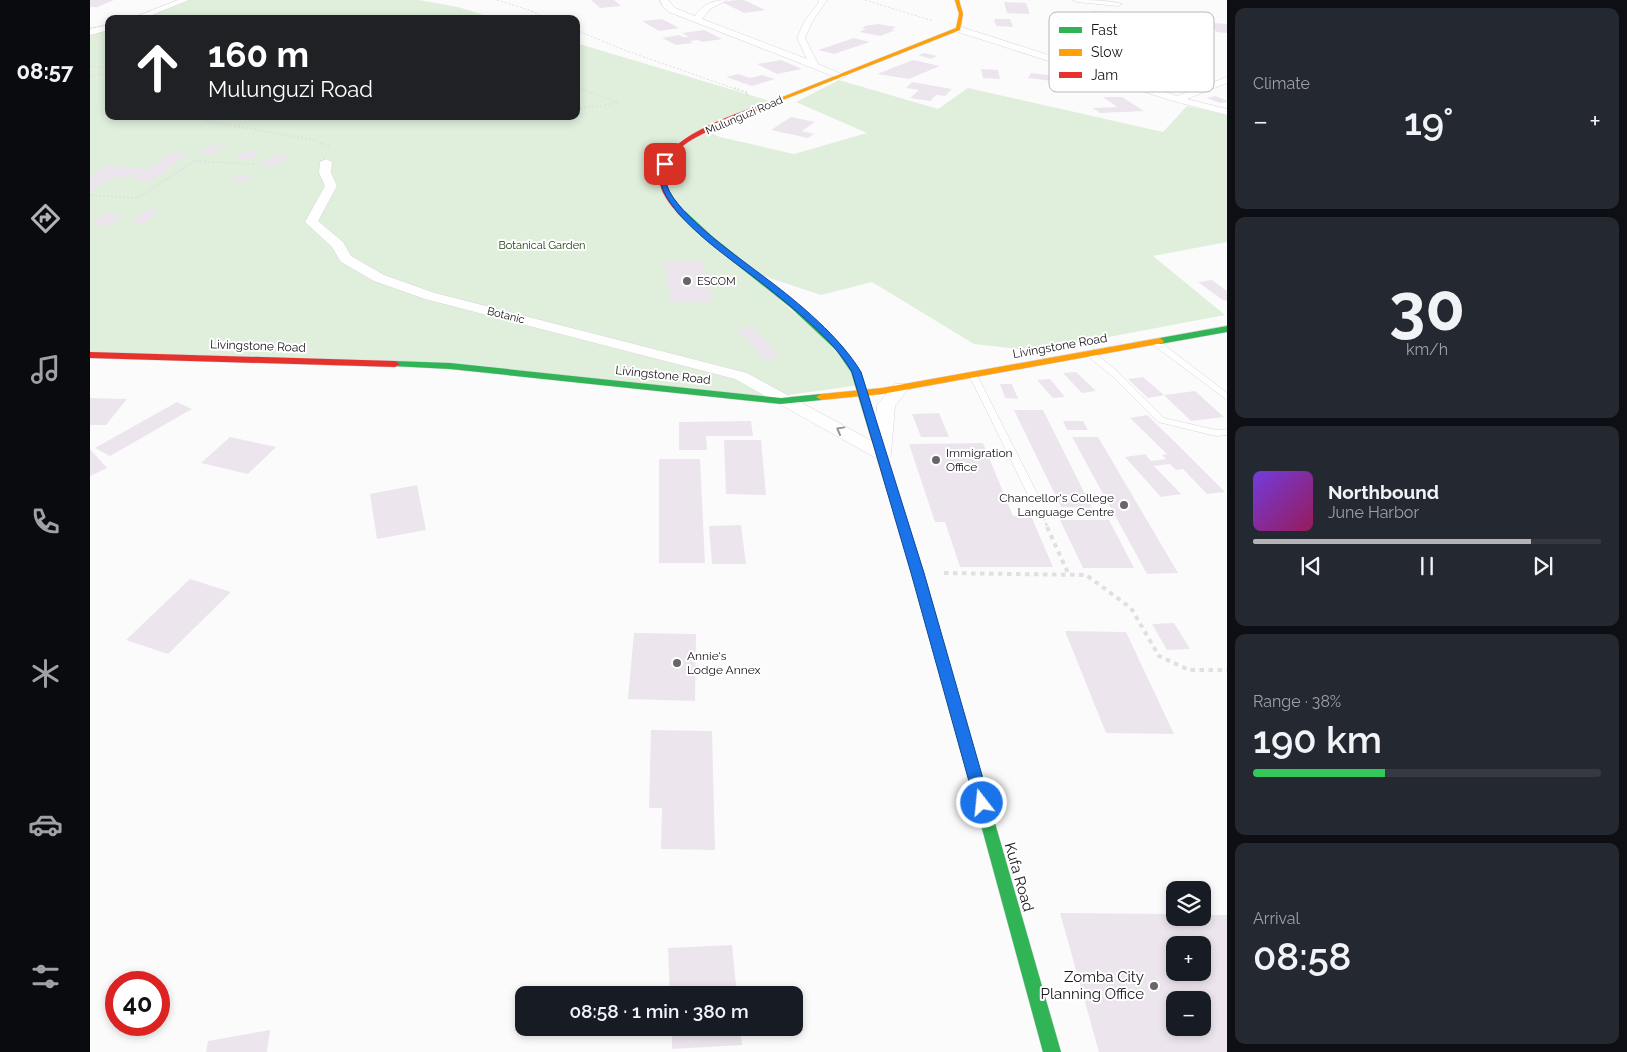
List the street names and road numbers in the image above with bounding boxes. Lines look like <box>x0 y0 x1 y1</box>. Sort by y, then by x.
street label: Mulunguzi Road <box>704 93 785 138</box>
street label: Botanic <box>486 305 526 326</box>
street label: Livingstone Road <box>1012 331 1108 361</box>
street label: Livingstone Road <box>210 337 306 355</box>
street label: Livingstone Road <box>615 363 711 387</box>
street label: Kufa Road <box>1001 840 1037 914</box>

